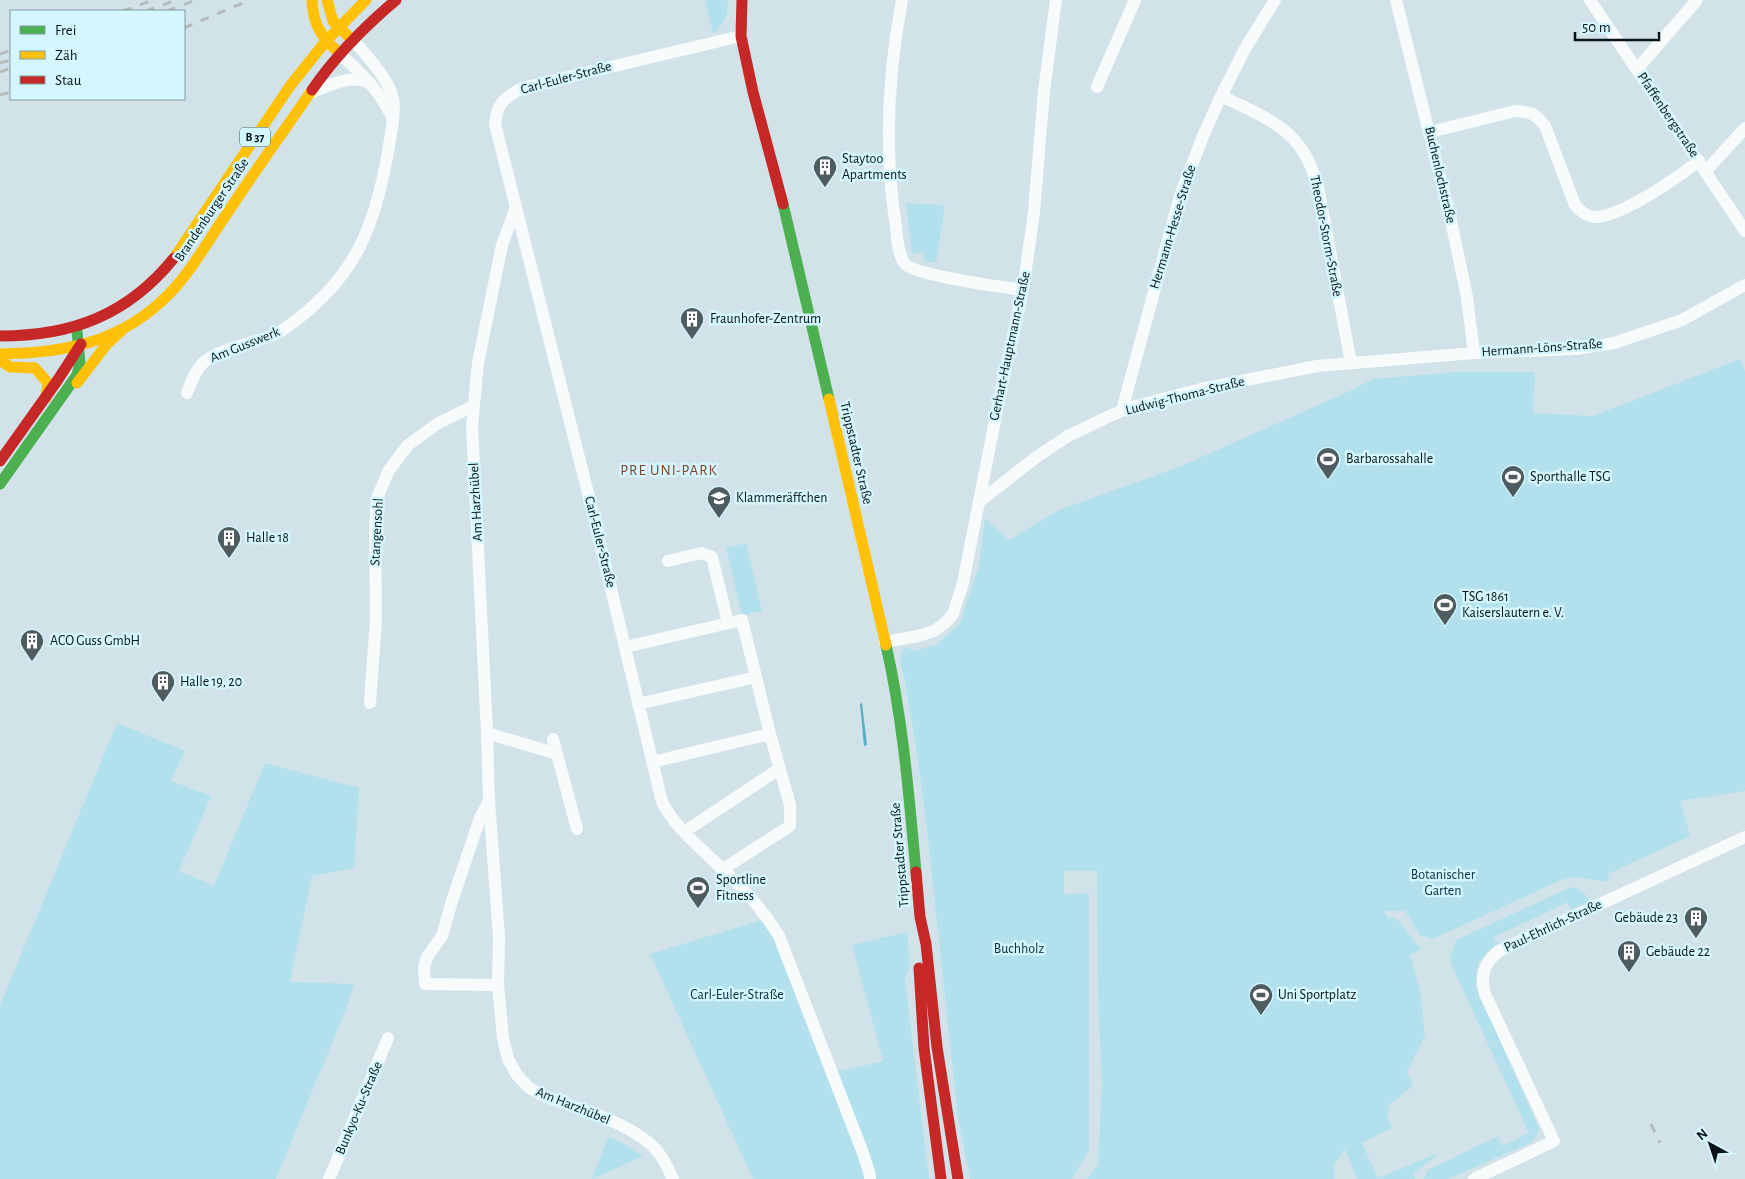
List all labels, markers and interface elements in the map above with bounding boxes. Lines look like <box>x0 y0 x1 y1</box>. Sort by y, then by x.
legend <box>10 10 185 100</box>
scale bar <box>1575 10 1659 42</box>
text: 50 m <box>1582 20 1611 35</box>
text: Frei <box>55 23 76 38</box>
text: Zäh <box>55 48 78 63</box>
street label: Carl-Euler-Straße <box>519 59 613 97</box>
street label: Pfaffenbergstraße <box>1634 70 1702 160</box>
text: Stau <box>55 73 82 88</box>
street label: Buchenlochstraße <box>1422 125 1458 225</box>
road number: B 37 <box>240 128 270 146</box>
place label: Staytoo Apartments <box>842 152 907 182</box>
building icon: Staytoo Apartments <box>812 154 838 188</box>
street label: Brandenburger Straße <box>172 156 252 264</box>
street label: Hermann-Hesse-Straße <box>1147 163 1199 291</box>
street label: Theodor-Storm-Straße <box>1307 174 1345 298</box>
street label: Gerhart-Hauptmann-Straße <box>987 270 1033 422</box>
building icon: Fraunhofer-Zentrum <box>679 306 705 340</box>
place label: Fraunhofer-Zentrum <box>710 312 821 326</box>
street label: Am Gusswerk <box>208 324 282 365</box>
street label: Hermann-Löns-Straße <box>1481 337 1603 359</box>
street label: Ludwig-Thoma-Straße <box>1124 374 1246 418</box>
street label: Trippstadter Straße <box>837 400 875 506</box>
sports icon: Barbarossahalle <box>1315 446 1341 480</box>
place label: Barbarossahalle <box>1346 452 1433 466</box>
street label: Am Harzhübel <box>467 462 485 542</box>
district label: PRE UNI-PARK <box>620 463 718 478</box>
sports icon: Sporthalle TSG <box>1500 464 1526 498</box>
place label: Sporthalle TSG <box>1530 470 1611 484</box>
school or university icon: Klammeräffchen <box>706 485 732 519</box>
place label: Klammeräffchen <box>736 491 827 505</box>
street label: Carl-Euler-Straße <box>582 495 618 589</box>
street label: Stangensohl <box>368 498 386 566</box>
building icon: Halle 18 <box>216 525 242 559</box>
place label: Halle 18 <box>246 531 289 545</box>
place label: TSG 1861 Kaiserslautern e. V. <box>1462 590 1564 620</box>
sports icon: TSG 1861 Kaiserslautern e. V. <box>1432 592 1458 626</box>
building icon: ACO Guss GmbH <box>19 628 45 662</box>
place label: ACO Guss GmbH <box>50 634 140 648</box>
building icon: Halle 19, 20 <box>150 669 176 703</box>
place label: Halle 19, 20 <box>180 675 242 689</box>
street label: Trippstadter Straße <box>888 802 912 908</box>
park label: Botanischer Garten <box>1411 868 1476 898</box>
place label: Sportline Fitness <box>716 873 766 903</box>
sports icon: Sportline Fitness <box>685 875 711 909</box>
street label: Paul-Ehrlich-Straße <box>1502 897 1604 955</box>
building icon: Gebäude 23 <box>1683 905 1709 939</box>
place label: Gebäude 23 <box>1614 911 1678 925</box>
building icon: Gebäude 22 <box>1616 939 1642 973</box>
park label: Buchholz <box>994 942 1045 956</box>
place label: Gebäude 22 <box>1646 945 1710 959</box>
sports icon: Uni Sportplatz <box>1248 982 1274 1016</box>
park label: Carl-Euler-Straße <box>690 988 784 1002</box>
place label: Uni Sportplatz <box>1278 988 1356 1002</box>
street label: Bunkyo-Ku-Straße <box>333 1059 385 1157</box>
street label: Am Harzhübel <box>534 1085 612 1127</box>
north arrow <box>1685 1119 1735 1169</box>
text: N <box>1694 1126 1711 1143</box>

